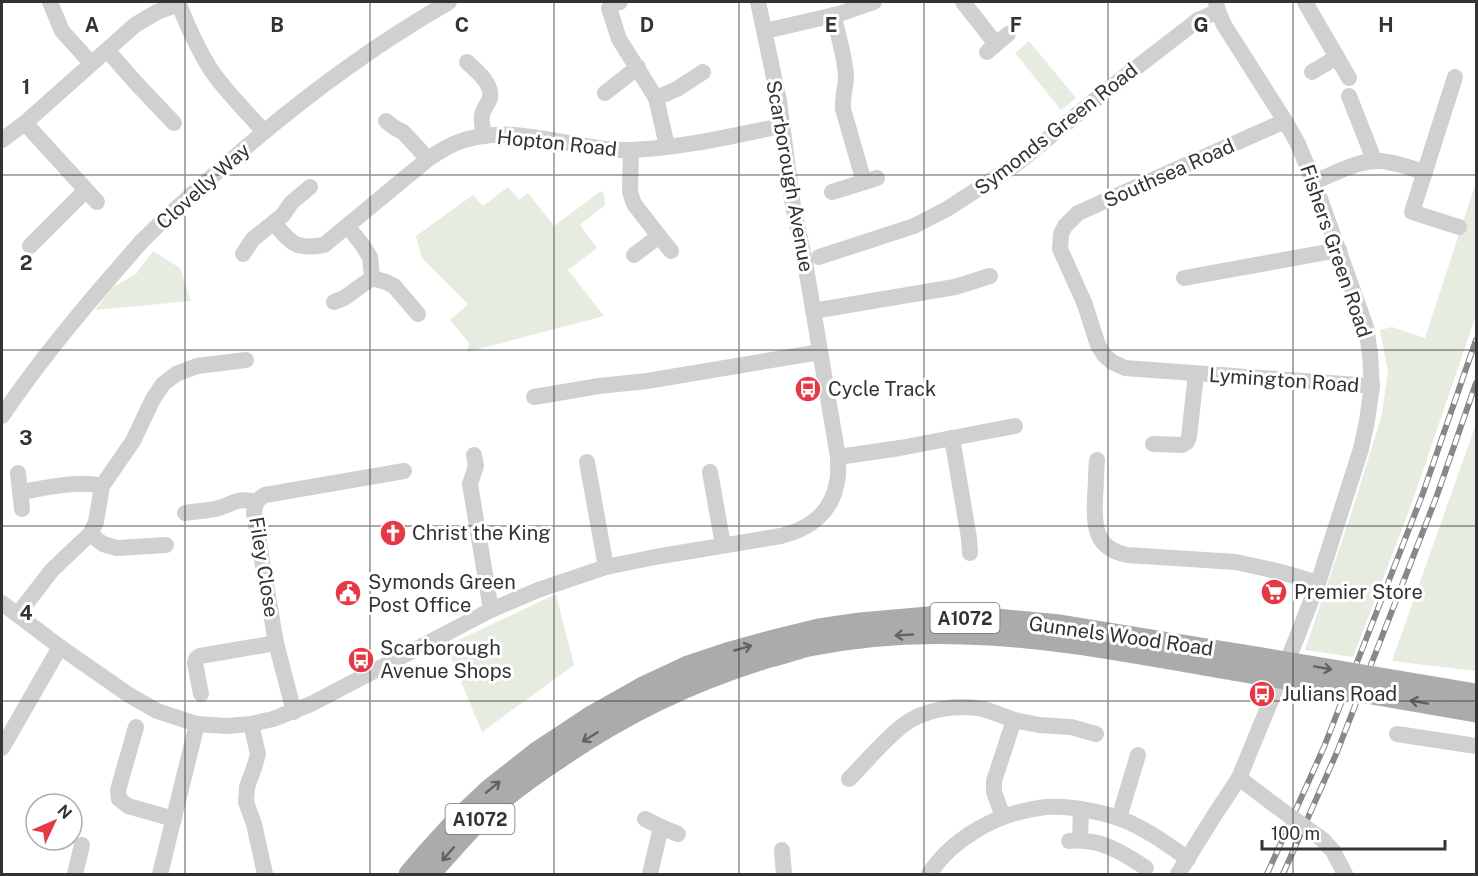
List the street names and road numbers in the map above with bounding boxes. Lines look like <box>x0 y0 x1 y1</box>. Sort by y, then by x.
street label: Symonds Green Road <box>970 58 1142 200</box>
street label: Scarborough Avenue <box>761 78 819 274</box>
street label: Hopton Road <box>496 125 618 161</box>
street label: Southsea Road <box>1100 134 1238 212</box>
street label: Clovelly Way <box>151 138 255 234</box>
street label: Fishers Green Road <box>1295 161 1377 341</box>
street label: Lymington Road <box>1208 363 1360 397</box>
street label: Filey Close <box>244 515 284 619</box>
road number: A1072 <box>930 603 1000 633</box>
street label: Gunnels Wood Road <box>1027 611 1215 661</box>
road number: A1072 <box>446 804 514 834</box>

